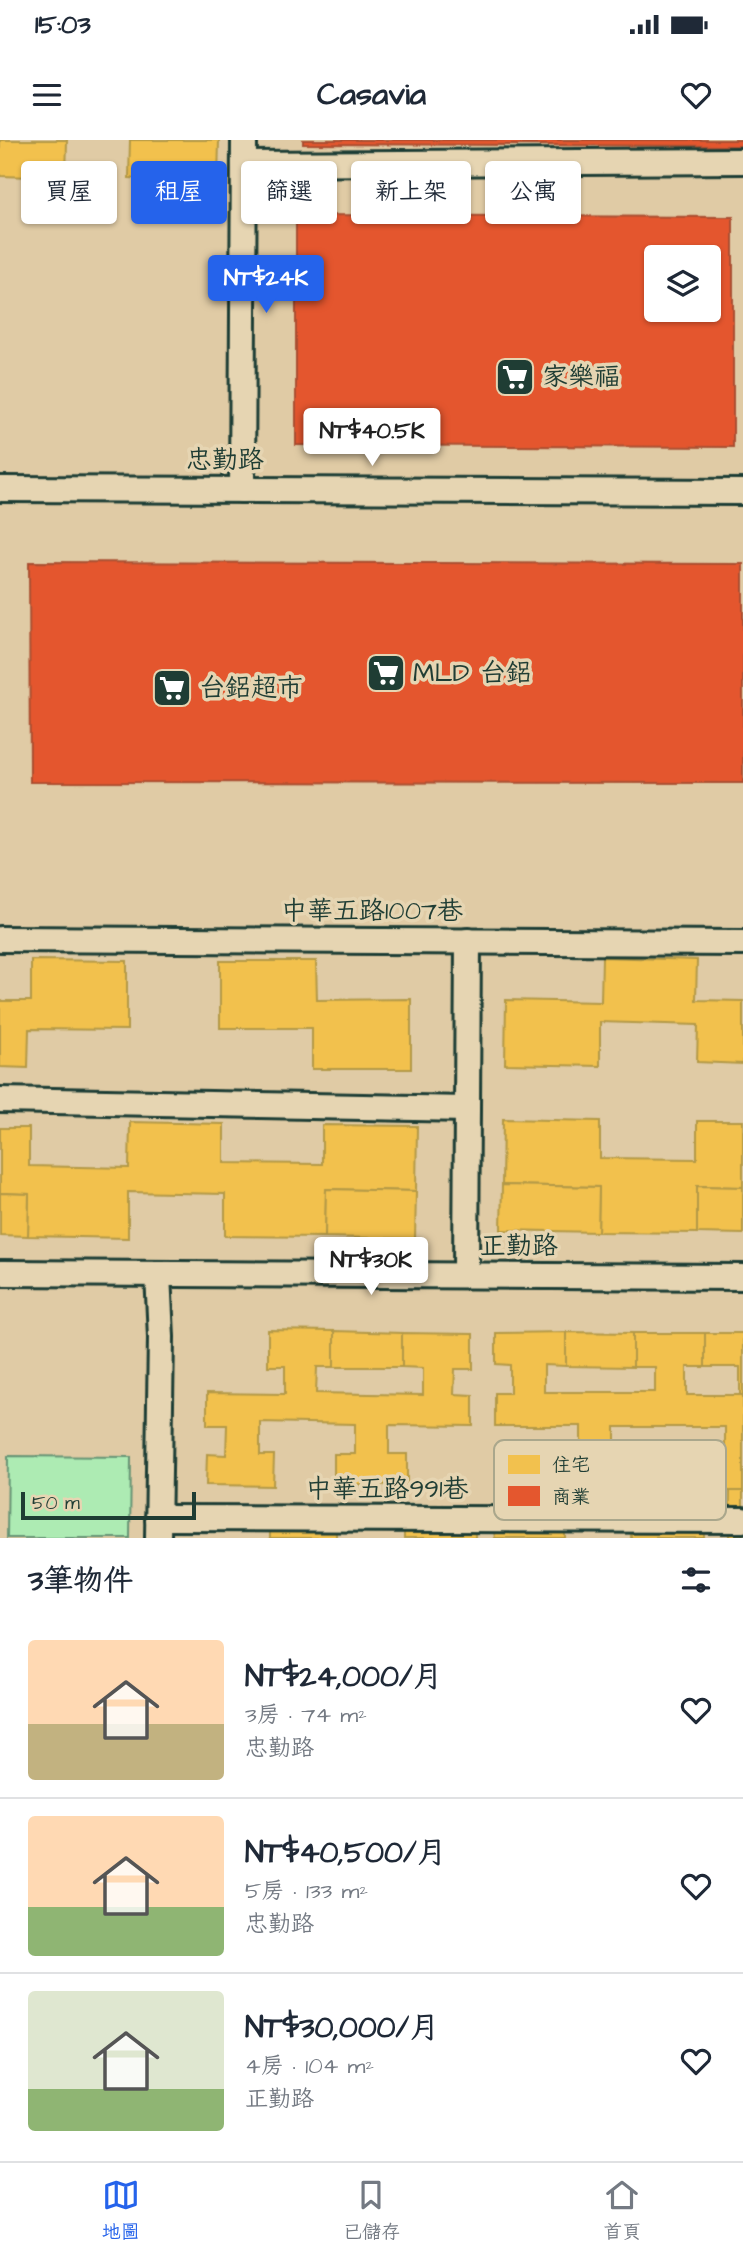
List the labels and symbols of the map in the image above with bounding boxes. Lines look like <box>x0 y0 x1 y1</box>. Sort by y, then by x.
pin: NT$24K <box>209 256 323 315</box>
supermarket icon: 家樂福 <box>494 356 536 398</box>
place label: 家樂福 <box>542 359 620 395</box>
pin: NT$40.5K <box>300 408 444 468</box>
street label: 忠勤路 <box>186 442 264 478</box>
supermarket icon: MLD 台鋁 <box>365 652 407 694</box>
place label: MLD 台鋁 <box>413 655 532 691</box>
supermarket icon: 台鋁超市 <box>151 667 193 709</box>
place label: 台鋁超市 <box>199 670 303 706</box>
street label: 中華五路1007巷 <box>281 893 463 929</box>
street label: 正勤路 <box>480 1228 558 1264</box>
pin: NT$30K <box>314 1238 428 1297</box>
legend <box>494 1440 726 1520</box>
text: 住宅 <box>552 1452 590 1479</box>
street label: 中華五路991巷 <box>306 1471 468 1507</box>
text: 商業 <box>552 1484 590 1511</box>
scale bar <box>21 1489 196 1521</box>

